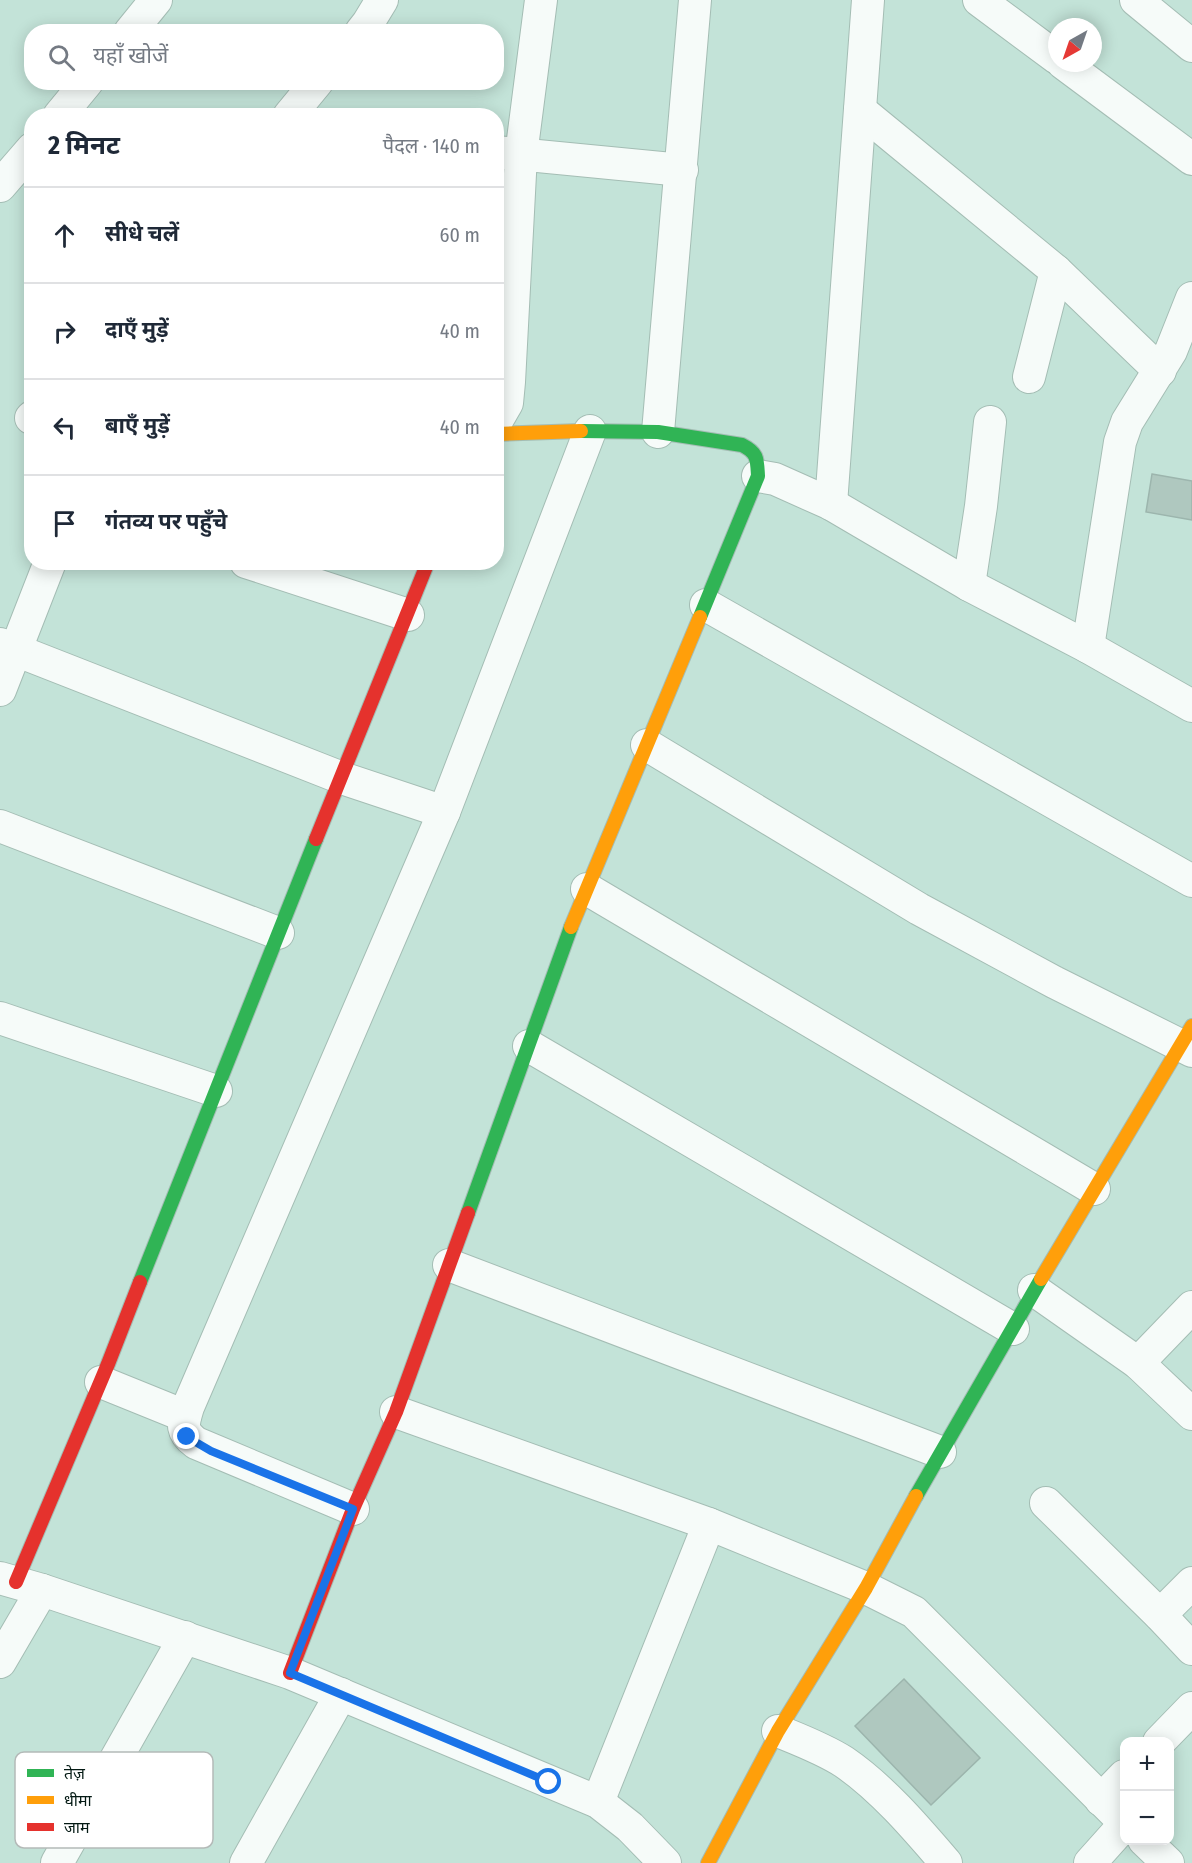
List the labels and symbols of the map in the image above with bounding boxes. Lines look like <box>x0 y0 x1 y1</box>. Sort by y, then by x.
north arrow <box>1048 18 1102 72</box>
route end <box>173 1423 199 1449</box>
legend <box>15 1752 213 1848</box>
text: तेज़ <box>64 1764 86 1783</box>
route start <box>535 1768 561 1794</box>
text: धीमा <box>64 1791 93 1810</box>
text: जाम <box>64 1818 90 1837</box>

